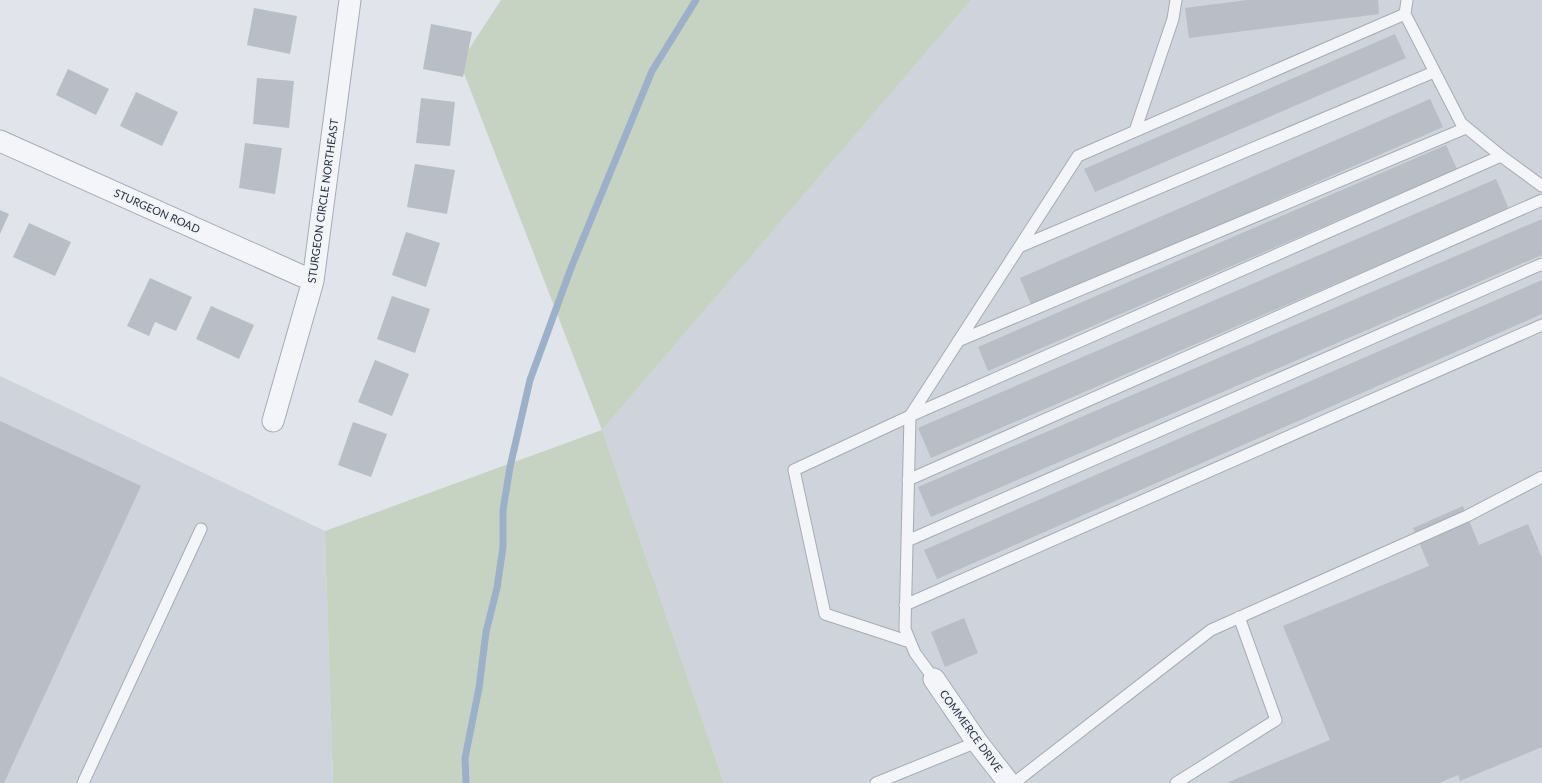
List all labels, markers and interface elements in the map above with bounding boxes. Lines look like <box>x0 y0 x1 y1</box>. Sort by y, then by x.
street label: STURGEON CIRCLE NORTHEAST <box>305 117 341 284</box>
street label: STURGEON ROAD <box>112 186 202 235</box>
street label: COMMERCE DRIVE <box>937 687 1006 774</box>

